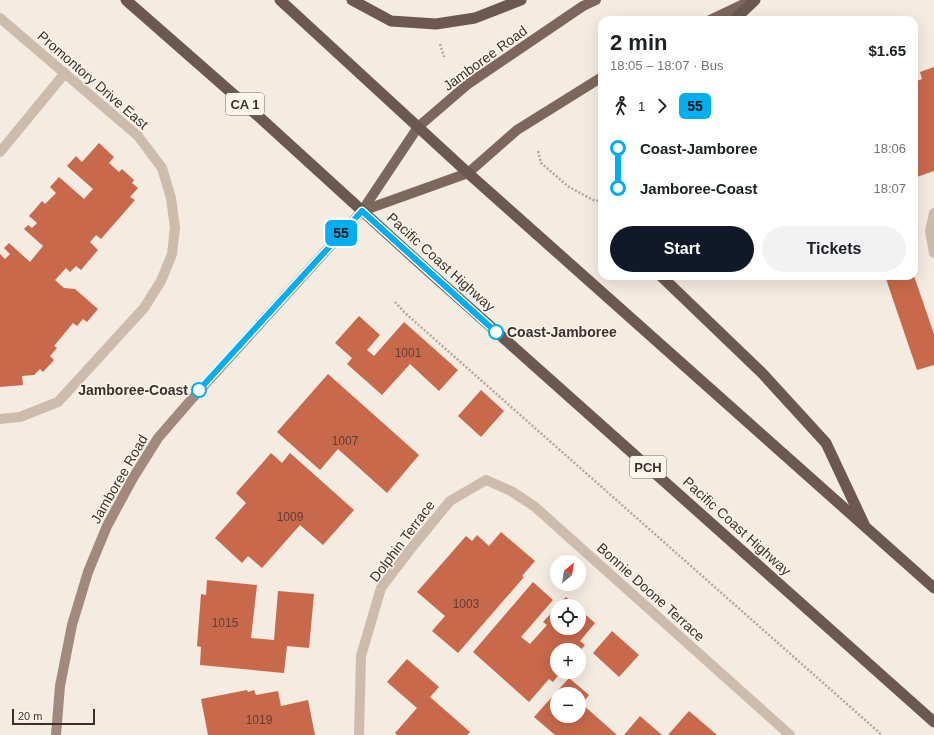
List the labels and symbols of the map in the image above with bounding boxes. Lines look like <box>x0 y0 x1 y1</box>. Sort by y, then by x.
street label: Jamboree Road <box>440 22 530 94</box>
street label: Promontory Drive East <box>35 28 151 132</box>
road number: CA 1 <box>226 93 264 115</box>
street label: Pacific Coast Highway <box>384 209 498 315</box>
line badge: 55 <box>323 220 359 246</box>
marker: Coast-Jamboree <box>488 324 504 340</box>
place label: Coast-Jamboree <box>507 324 617 340</box>
house number: 1001 <box>395 346 422 360</box>
place label: Jamboree-Coast <box>78 382 188 398</box>
marker: Jamboree-Coast <box>191 382 207 398</box>
street label: Jamboree Road <box>87 432 151 526</box>
house number: 1007 <box>332 434 359 448</box>
road number: PCH <box>630 456 666 478</box>
street label: Pacific Coast Highway <box>680 473 794 579</box>
street label: Dolphin Terrace <box>366 497 438 585</box>
house number: 1009 <box>277 510 304 524</box>
street label: Bonnie Doone Terrace <box>594 540 708 645</box>
north arrow <box>550 555 586 591</box>
house number: 1003 <box>453 597 480 611</box>
house number: 1015 <box>212 616 239 630</box>
scale bar <box>12 707 95 726</box>
house number: 1019 <box>246 713 273 727</box>

